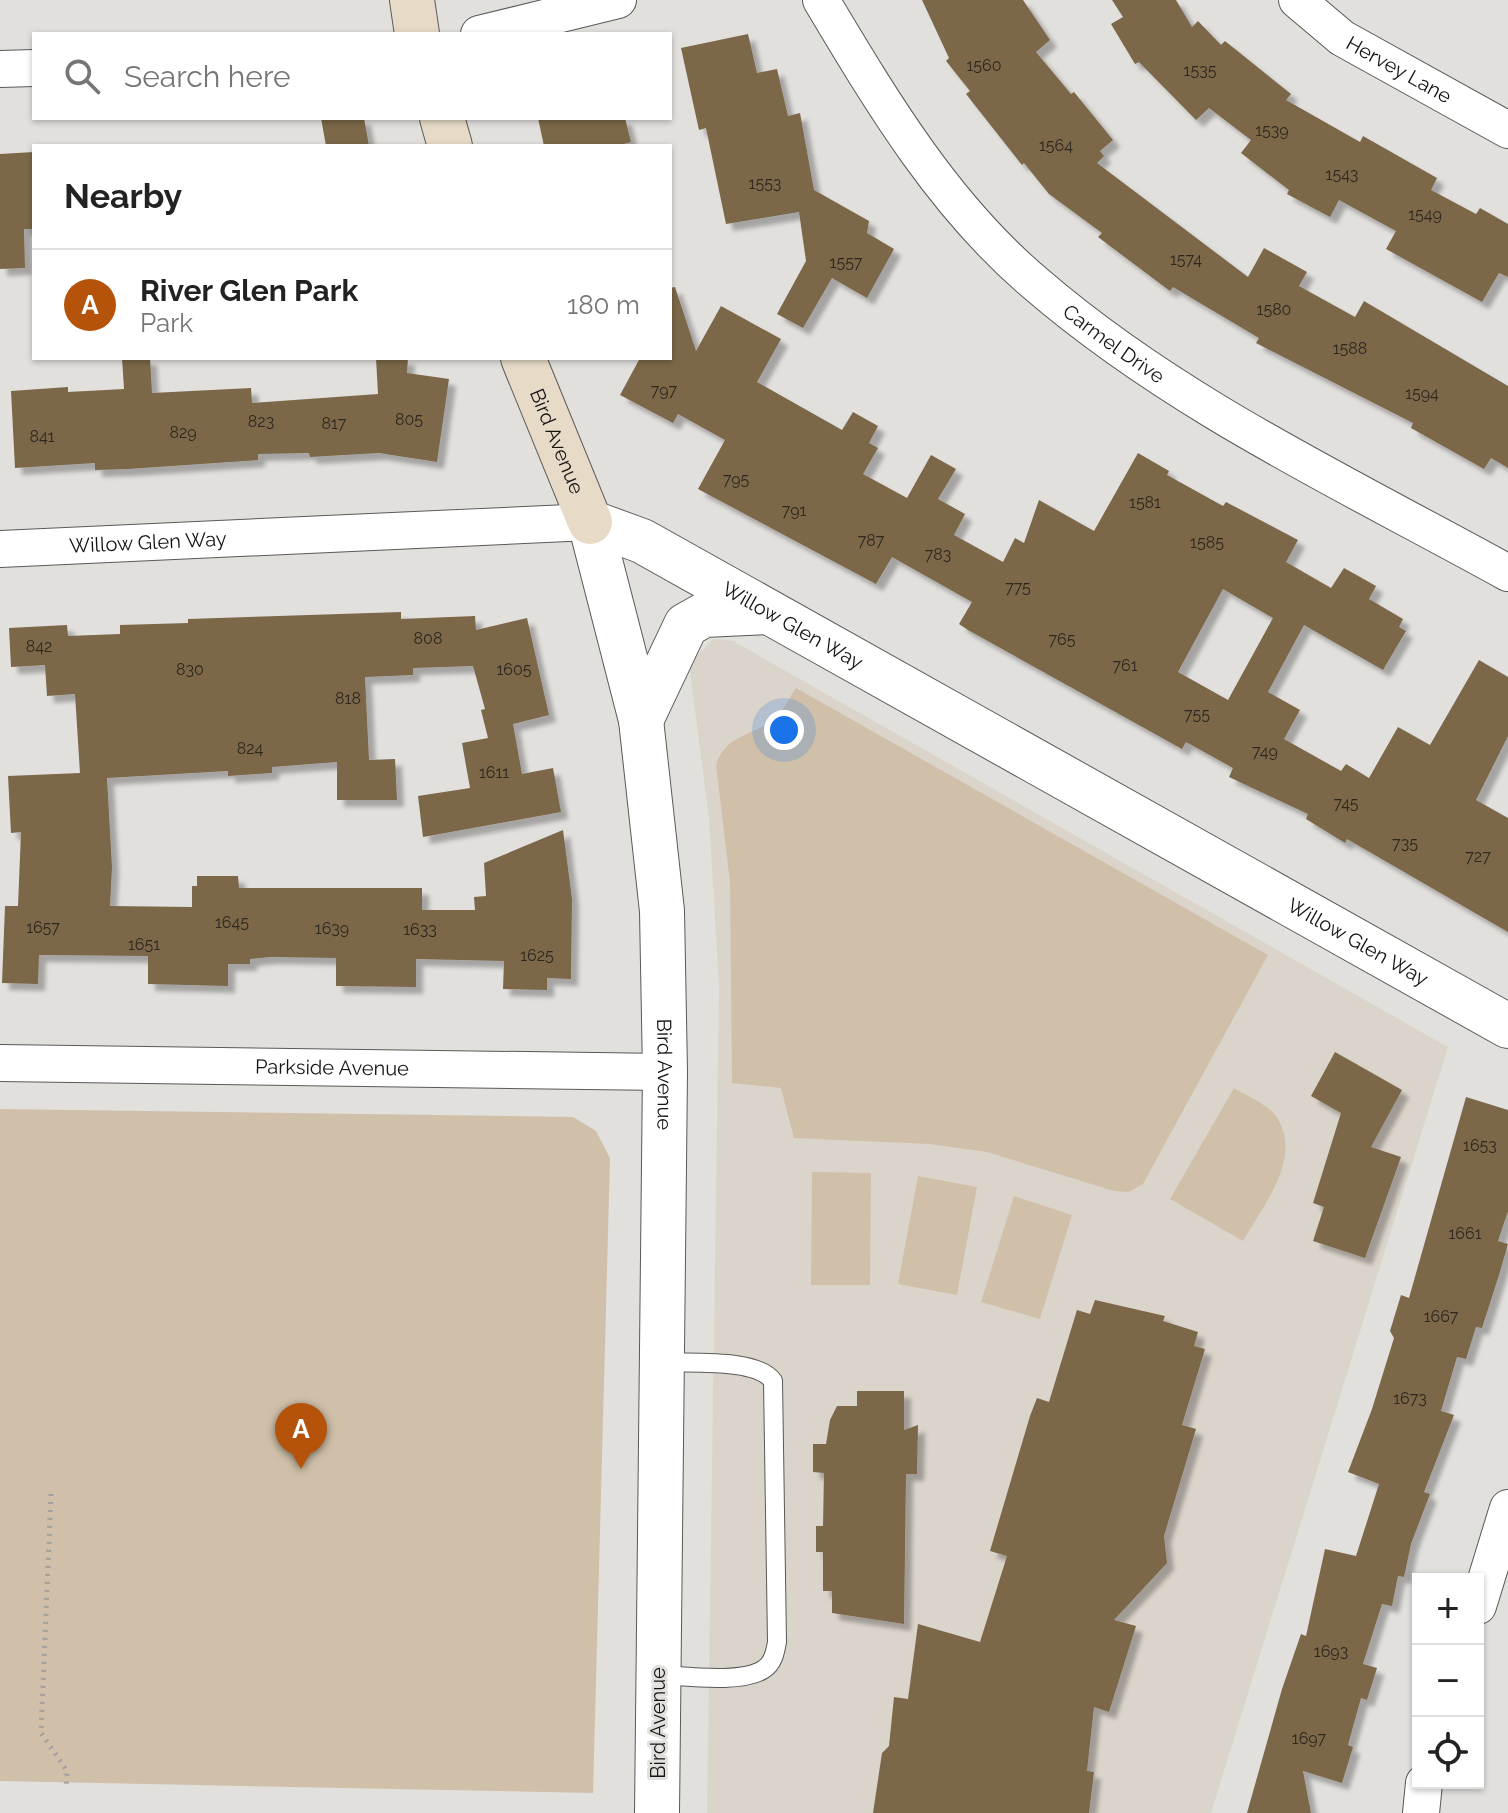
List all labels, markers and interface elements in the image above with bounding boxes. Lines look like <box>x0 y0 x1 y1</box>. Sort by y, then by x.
street label: Hervey Lane <box>1342 31 1456 108</box>
search box <box>32 32 672 120</box>
icon: search <box>60 54 104 98</box>
house number: 1560 <box>966 56 1002 75</box>
text: Search here <box>124 59 291 94</box>
house number: 1535 <box>1184 61 1217 80</box>
house number: 1539 <box>1255 121 1289 140</box>
house number: 1564 <box>1039 136 1073 155</box>
house number: 1543 <box>1326 165 1358 184</box>
house number: 1553 <box>749 174 781 193</box>
text: Nearby <box>64 176 182 216</box>
house number: 1549 <box>1408 205 1442 224</box>
house number: 1574 <box>1170 250 1202 269</box>
house number: 1557 <box>830 253 863 272</box>
text: River Glen Park <box>140 273 358 308</box>
text: A <box>81 290 99 320</box>
text: 180 m <box>567 290 640 320</box>
street label: Carmel Drive <box>1058 299 1169 388</box>
house number: 1580 <box>1257 300 1291 319</box>
text: Park <box>140 308 193 338</box>
house number: 1588 <box>1333 339 1367 358</box>
house number: 797 <box>651 381 678 400</box>
house number: 1594 <box>1405 384 1439 403</box>
street label: Bird Avenue <box>525 385 589 498</box>
house number: 805 <box>395 410 423 429</box>
house number: 823 <box>248 412 274 431</box>
house number: 817 <box>322 414 347 433</box>
house number: 829 <box>169 423 197 442</box>
house number: 841 <box>29 427 55 446</box>
house number: 795 <box>723 470 750 489</box>
house number: 1581 <box>1129 493 1161 512</box>
house number: 791 <box>782 501 807 520</box>
street label: Willow Glen Way <box>69 527 227 558</box>
house number: 787 <box>858 531 885 550</box>
house number: 1585 <box>1190 533 1224 552</box>
house number: 783 <box>925 545 951 564</box>
street label: Willow Glen Way <box>718 576 867 674</box>
house number: 775 <box>1005 578 1031 597</box>
house number: 808 <box>414 629 442 648</box>
house number: 765 <box>1049 630 1076 649</box>
house number: 842 <box>26 637 52 656</box>
house number: 761 <box>1112 656 1138 675</box>
house number: 830 <box>176 660 204 679</box>
house number: 1605 <box>496 660 532 679</box>
house number: 818 <box>335 689 361 708</box>
house number: 755 <box>1184 705 1210 724</box>
your location <box>764 710 804 750</box>
house number: 824 <box>237 739 264 758</box>
house number: 749 <box>1252 742 1278 761</box>
house number: 1611 <box>479 763 509 782</box>
house number: 745 <box>1333 794 1359 813</box>
house number: 735 <box>1392 834 1418 853</box>
house number: 727 <box>1465 847 1491 866</box>
street label: Willow Glen Way <box>1283 893 1433 991</box>
house number: 1645 <box>215 913 249 932</box>
house number: 1657 <box>26 918 60 937</box>
house number: 1639 <box>315 919 349 938</box>
house number: 1633 <box>403 920 437 939</box>
house number: 1651 <box>128 935 160 954</box>
house number: 1625 <box>520 946 554 965</box>
street label: Bird Avenue <box>652 1018 677 1131</box>
street label: Parkside Avenue <box>255 1054 409 1081</box>
house number: 1653 <box>1463 1136 1497 1155</box>
house number: 1661 <box>1449 1224 1482 1243</box>
house number: 1667 <box>1424 1307 1459 1326</box>
house number: 1673 <box>1393 1389 1427 1408</box>
pin: A <box>275 1403 327 1469</box>
map controls <box>1412 1573 1484 1789</box>
button: + <box>1412 1573 1484 1645</box>
house number: 1693 <box>1314 1642 1348 1661</box>
button: − <box>1412 1645 1484 1717</box>
street label: Bird Avenue <box>646 1667 670 1779</box>
button: locate <box>1412 1717 1484 1789</box>
house number: 1697 <box>1292 1729 1327 1748</box>

